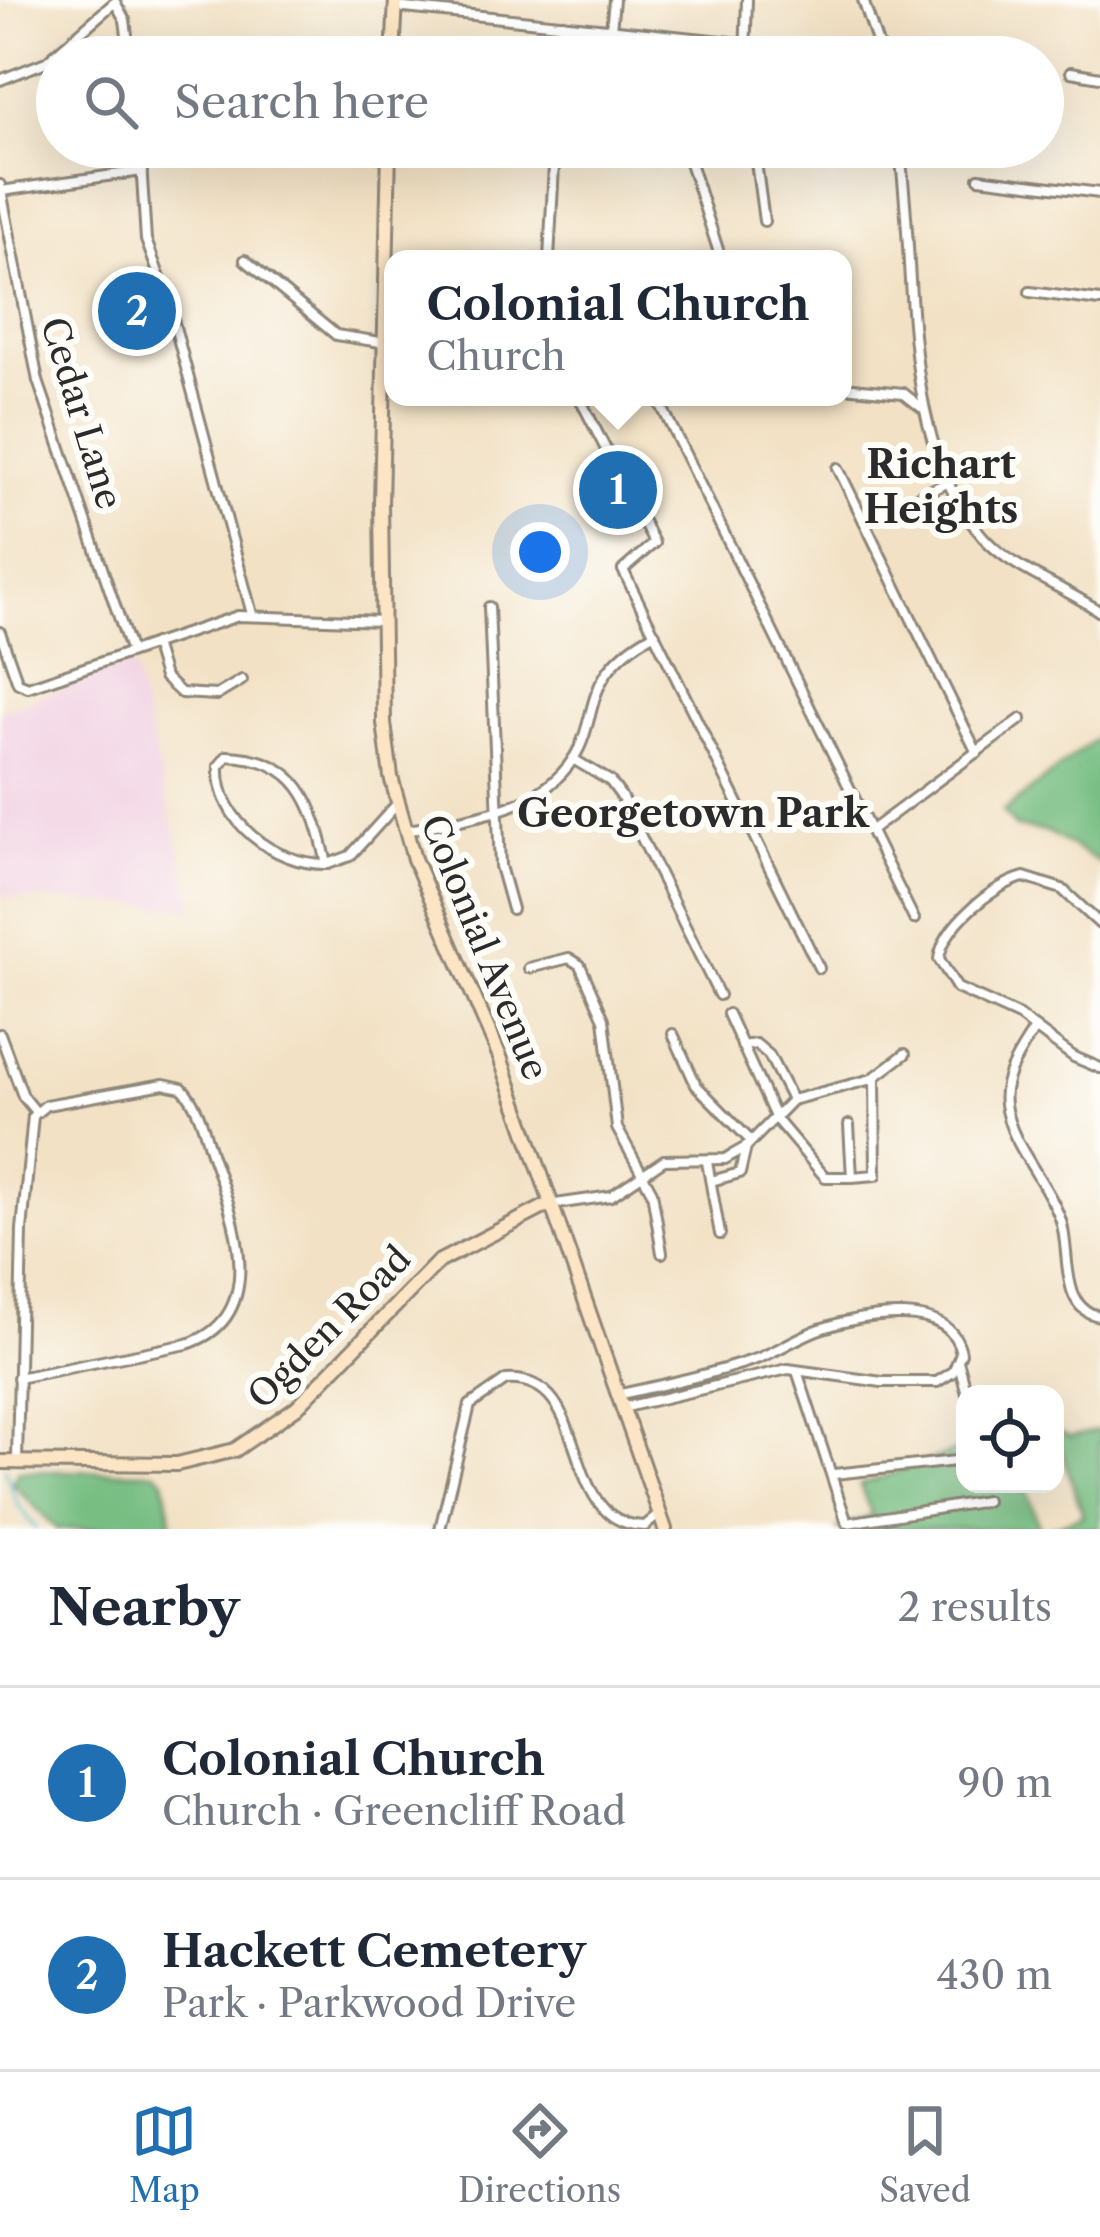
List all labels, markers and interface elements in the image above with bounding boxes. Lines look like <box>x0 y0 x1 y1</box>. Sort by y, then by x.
search box <box>36 36 1064 168</box>
icon: search <box>78 69 144 135</box>
text: Search here <box>174 74 429 130</box>
popup <box>384 250 852 406</box>
pin: 2 <box>98 266 176 356</box>
text: Colonial Church <box>426 276 810 332</box>
street label: Cedar Lane <box>32 312 132 514</box>
text: Church <box>426 332 566 380</box>
district label: Richart Heights <box>864 440 1018 533</box>
pin: 1 <box>579 445 657 535</box>
your location <box>510 522 570 582</box>
district label: Georgetown Park <box>517 789 870 837</box>
street label: Colonial Avenue <box>412 808 558 1086</box>
street label: Ogden Road <box>239 1236 420 1417</box>
map controls <box>956 1385 1064 1493</box>
button: locate <box>956 1385 1064 1493</box>
text: Nearby <box>48 1576 240 1638</box>
text: 2 results <box>898 1583 1052 1631</box>
text: Colonial Church <box>162 1731 545 1787</box>
text: 1 <box>78 1759 96 1807</box>
text: 90 m <box>958 1759 1052 1807</box>
text: Church · Greencliff Road <box>162 1787 626 1835</box>
text: Hackett Cemetery <box>162 1923 586 1979</box>
text: 2 <box>75 1951 99 1999</box>
text: 430 m <box>937 1951 1052 1999</box>
text: Park · Parkwood Drive <box>162 1979 576 2027</box>
tab: Map <box>129 2098 200 2211</box>
tab: Directions <box>458 2098 621 2211</box>
tab: Saved <box>879 2098 971 2211</box>

